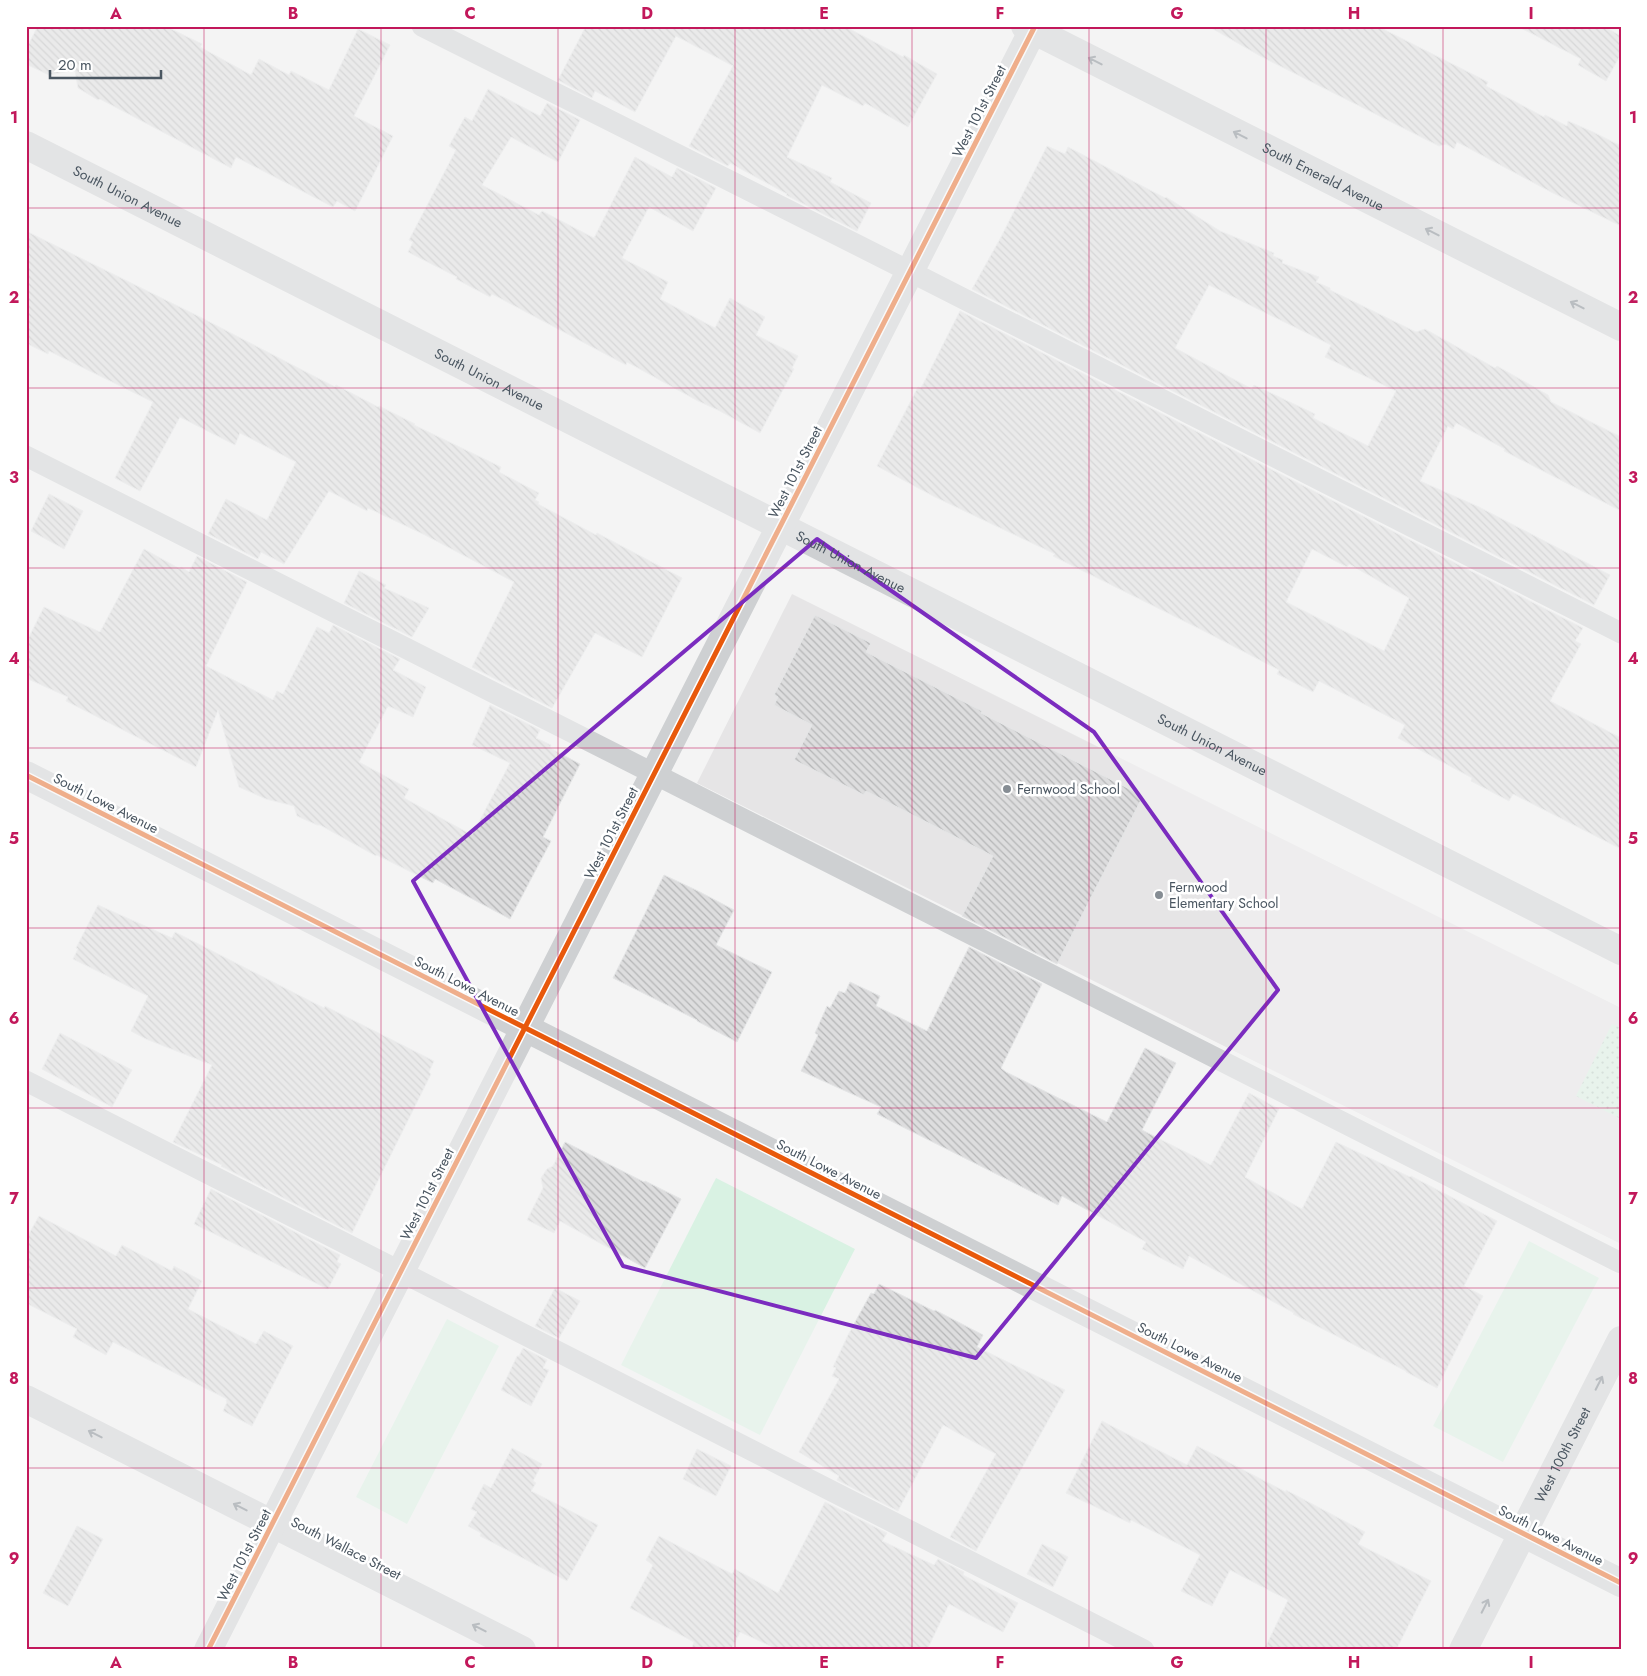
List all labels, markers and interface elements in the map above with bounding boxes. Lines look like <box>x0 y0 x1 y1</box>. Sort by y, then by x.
text: A <box>109 2 122 25</box>
text: B <box>288 2 298 25</box>
text: C <box>464 2 476 25</box>
text: D <box>641 2 653 25</box>
text: E <box>819 2 829 25</box>
text: F <box>996 2 1004 25</box>
text: G <box>1170 2 1184 25</box>
text: H <box>1348 2 1360 25</box>
text: I <box>1528 2 1534 25</box>
scale bar <box>50 48 161 80</box>
text: 20 m <box>58 54 92 76</box>
one-way arrow <box>1088 56 1103 66</box>
street label: West 101st Street <box>947 61 1011 160</box>
text: 1 <box>10 106 18 129</box>
text: 1 <box>1629 106 1637 129</box>
one-way arrow <box>1233 130 1248 140</box>
street label: South Emerald Avenue <box>1259 137 1387 216</box>
street label: South Union Avenue <box>70 160 186 232</box>
one-way arrow <box>1425 227 1440 236</box>
text: 2 <box>9 286 19 309</box>
text: 2 <box>1628 286 1638 309</box>
one-way arrow <box>1570 300 1585 309</box>
street label: South Union Avenue <box>431 343 547 415</box>
street label: West 101st Street <box>763 422 827 521</box>
text: 3 <box>9 466 19 489</box>
text: 3 <box>1628 466 1638 489</box>
street label: South Union Avenue <box>792 526 909 598</box>
text: 4 <box>8 647 20 670</box>
text: 4 <box>1627 647 1639 670</box>
street label: South Union Avenue <box>1154 708 1270 780</box>
street label: South Lowe Avenue <box>50 768 162 838</box>
place label: Fernwood School <box>1017 779 1120 799</box>
street label: West 101st Street <box>579 783 643 882</box>
marker: Fernwood School <box>1001 783 1013 795</box>
text: 5 <box>9 827 19 850</box>
text: 5 <box>1628 827 1638 850</box>
place label: Fernwood Elementary School <box>1169 877 1279 913</box>
marker: Fernwood Elementary School <box>1153 889 1165 901</box>
street label: South Lowe Avenue <box>411 951 523 1021</box>
text: 6 <box>9 1007 19 1030</box>
text: 6 <box>1628 1007 1638 1030</box>
street label: South Lowe Avenue <box>773 1134 885 1204</box>
street label: West 101st Street <box>395 1144 459 1243</box>
text: 7 <box>9 1187 19 1210</box>
text: 7 <box>1628 1187 1638 1210</box>
street label: South Lowe Avenue <box>1134 1317 1246 1387</box>
text: 8 <box>9 1367 19 1390</box>
text: 8 <box>1628 1367 1638 1390</box>
one-way arrow <box>1594 1376 1604 1391</box>
street label: West 100th Street <box>1530 1403 1595 1506</box>
one-way arrow <box>88 1429 103 1438</box>
street label: South Lowe Avenue <box>1495 1500 1607 1570</box>
one-way arrow <box>233 1502 248 1511</box>
street label: West 101st Street <box>212 1505 276 1604</box>
street label: South Wallace Street <box>287 1512 405 1585</box>
text: 9 <box>9 1547 19 1570</box>
text: 9 <box>1628 1547 1638 1570</box>
one-way arrow <box>1481 1599 1490 1614</box>
one-way arrow <box>472 1623 487 1632</box>
text: A <box>109 1651 122 1674</box>
text: B <box>288 1651 298 1674</box>
text: C <box>464 1651 476 1674</box>
text: D <box>641 1651 653 1674</box>
text: E <box>819 1651 829 1674</box>
text: F <box>996 1651 1004 1674</box>
text: G <box>1170 1651 1184 1674</box>
text: H <box>1348 1651 1360 1674</box>
text: I <box>1528 1651 1534 1674</box>

